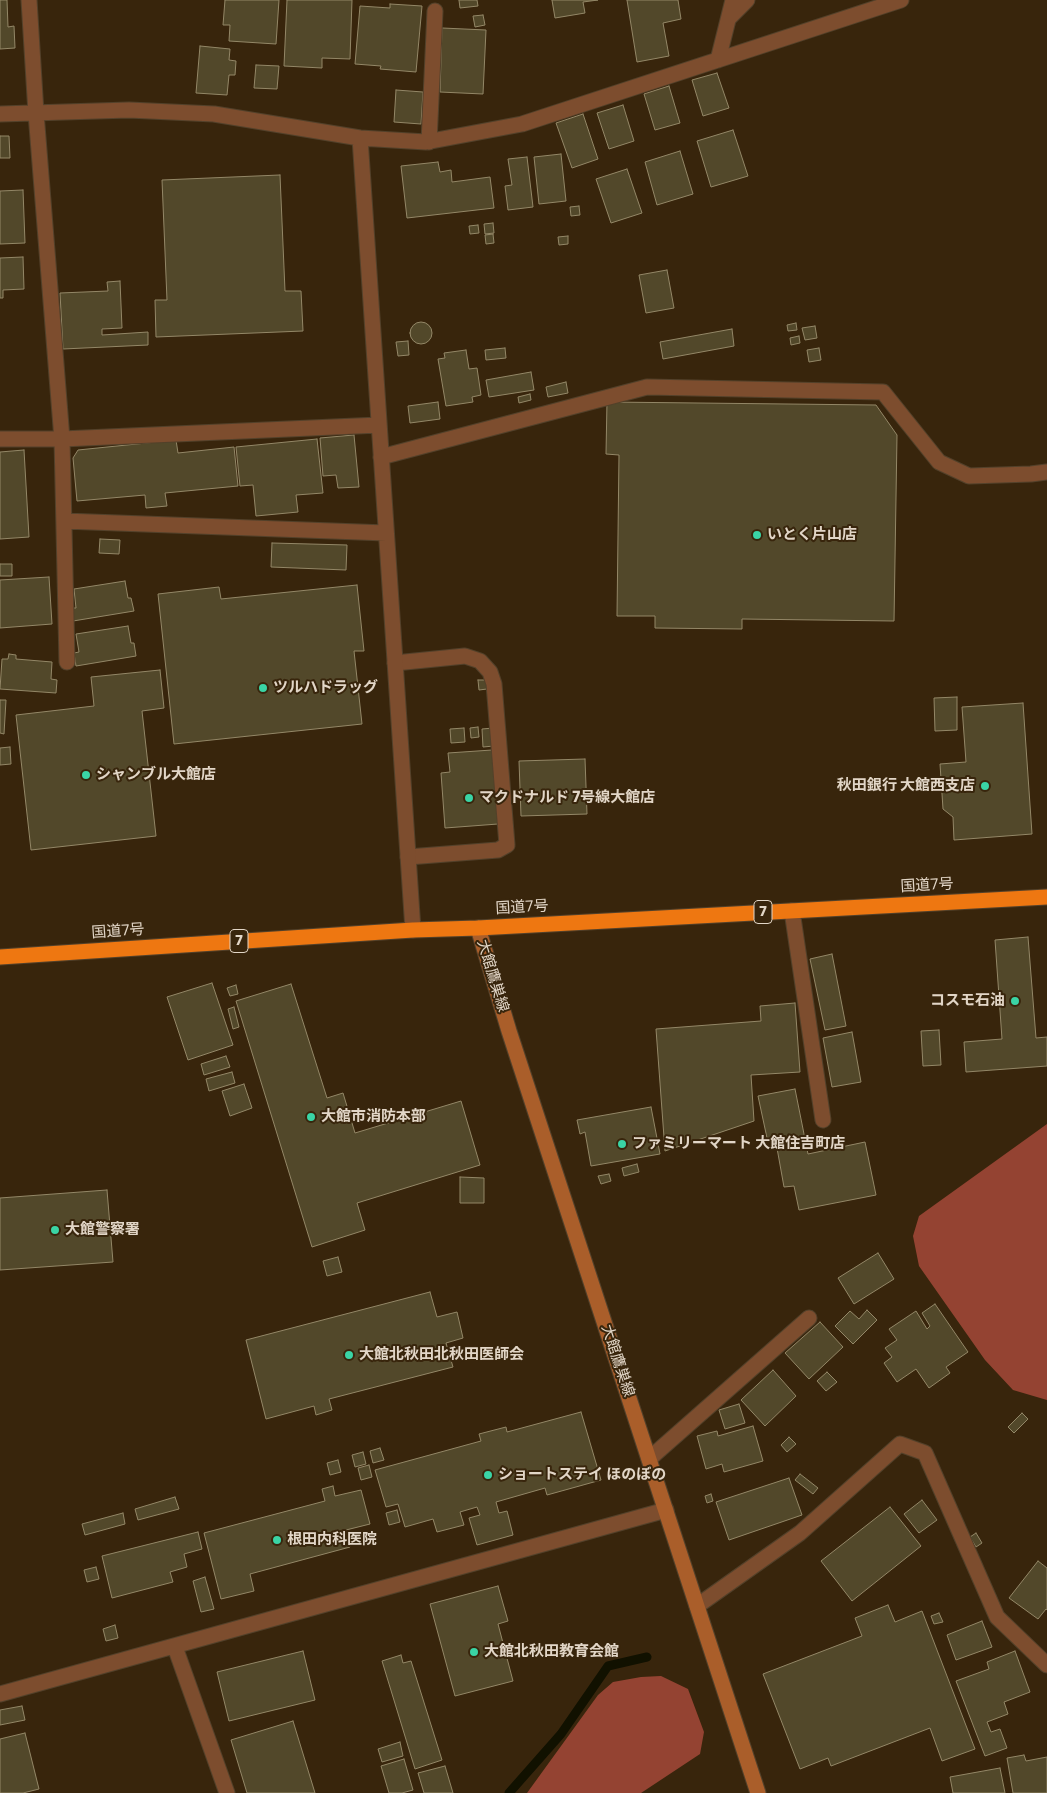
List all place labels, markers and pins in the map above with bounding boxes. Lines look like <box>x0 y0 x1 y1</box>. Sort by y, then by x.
place label: いとく片山店 <box>767 526 857 544</box>
marker: いとく片山店 <box>751 529 763 541</box>
place label: ツルハドラッグ <box>273 679 378 697</box>
marker: ツルハドラッグ <box>257 682 269 694</box>
place label: シャンブル大館店 <box>96 766 216 784</box>
marker: シャンブル大館店 <box>80 769 92 781</box>
place label: 秋田銀行 大館西支店 <box>837 777 975 795</box>
marker: 秋田銀行 大館西支店 <box>979 780 991 792</box>
place label: マクドナルド 7号線大館店 <box>479 789 655 807</box>
marker: マクドナルド 7号線大館店 <box>463 792 475 804</box>
place label: コスモ石油 <box>930 992 1005 1010</box>
marker: コスモ石油 <box>1009 995 1021 1007</box>
place label: 大館市消防本部 <box>321 1108 426 1126</box>
marker: 大館市消防本部 <box>305 1111 317 1123</box>
place label: ファミリーマート 大館住吉町店 <box>632 1135 845 1153</box>
marker: ファミリーマート 大館住吉町店 <box>616 1138 628 1150</box>
place label: 大館警察署 <box>65 1221 140 1239</box>
marker: 大館警察署 <box>49 1224 61 1236</box>
place label: 大館北秋田北秋田医師会 <box>359 1346 524 1364</box>
marker: 大館北秋田北秋田医師会 <box>343 1349 355 1361</box>
place label: ショートステイ ほのぼの <box>498 1466 666 1484</box>
marker: ショートステイ ほのぼの <box>482 1469 494 1481</box>
place label: 根田内科医院 <box>287 1531 377 1549</box>
marker: 根田内科医院 <box>271 1534 283 1546</box>
place label: 大館北秋田教育会館 <box>484 1643 619 1661</box>
marker: 大館北秋田教育会館 <box>468 1646 480 1658</box>

